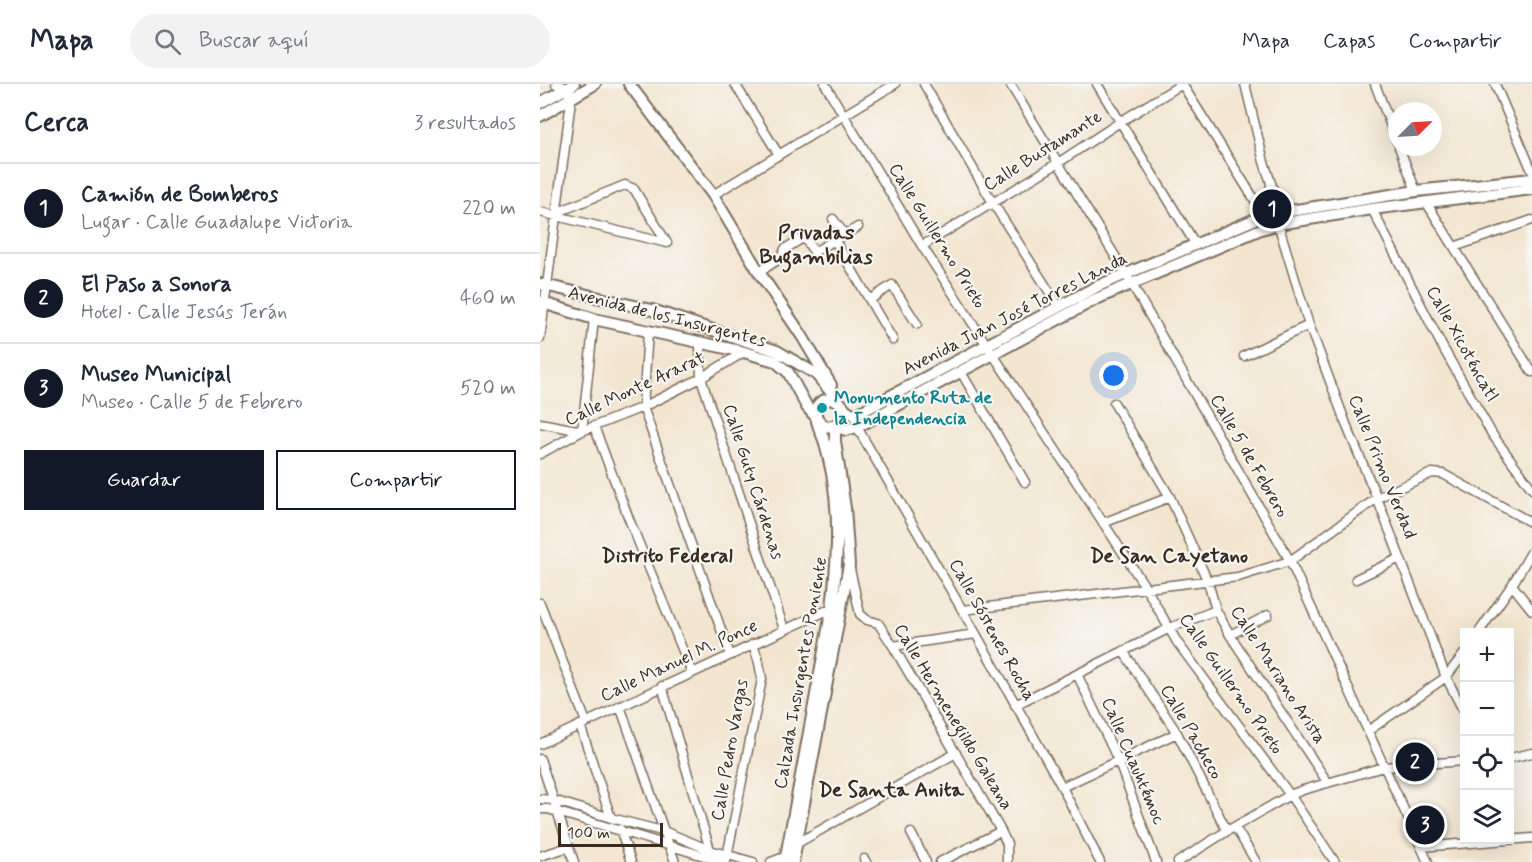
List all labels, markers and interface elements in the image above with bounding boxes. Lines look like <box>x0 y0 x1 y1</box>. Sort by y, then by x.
search box <box>130 14 550 68</box>
text: Mapa <box>30 23 94 60</box>
icon: search <box>151 25 184 58</box>
text: Buscar aquí <box>199 27 309 55</box>
text: Mapa <box>1242 27 1290 55</box>
text: Capas <box>1323 27 1376 55</box>
text: Compartir <box>1409 27 1502 55</box>
north arrow <box>1388 102 1442 156</box>
street label: Calle Bustamante <box>979 105 1107 197</box>
text: Cerca <box>24 106 89 140</box>
text: 3 resultados <box>414 110 516 137</box>
street label: Calle Guillermo Prieto <box>883 159 991 313</box>
text: Camión de Bomberos <box>81 181 278 209</box>
pin: 1 <box>1252 186 1292 232</box>
text: 1 <box>39 195 48 222</box>
text: 220 m <box>462 195 516 222</box>
text: Lugar · Calle Guadalupe Victoria <box>81 209 352 236</box>
district label: Privadas Bugambilias <box>759 219 873 273</box>
street label: Avenida Juan José Torres Landa <box>898 247 1132 381</box>
text: El Paso a Sonora <box>81 271 232 299</box>
street label: Avenida de los Insurgentes <box>566 281 769 353</box>
street label: Calle Xicoténcatl <box>1420 282 1504 406</box>
text: 2 <box>39 285 48 312</box>
text: 460 m <box>460 285 516 312</box>
text: Hotel · Calle Jesús Terán <box>81 299 287 326</box>
street label: Calle Monte Ararat <box>561 346 709 432</box>
text: Museo Municipal <box>81 361 231 389</box>
your location <box>1099 361 1128 390</box>
text: 3 <box>39 375 48 402</box>
text: 520 m <box>460 375 516 402</box>
place label: Monumento Ruta de la Independencia <box>834 386 992 431</box>
text: Museo · Calle 5 de Febrero <box>81 389 303 416</box>
street label: Calle 5 de Febrero <box>1204 390 1294 522</box>
street label: Calle Primo Verdad <box>1342 391 1422 543</box>
street label: Calle Guty Cárdenas <box>717 401 789 563</box>
marker: Monumento Ruta de la Independencia <box>815 401 829 415</box>
button: Guardar <box>24 450 264 510</box>
button: Compartir <box>276 450 516 510</box>
district label: Distrito Federal <box>601 542 733 570</box>
district label: De San Cayetano <box>1090 542 1248 570</box>
street label: Calzada Insurgentes Poniente <box>769 555 833 791</box>
street label: Calle Sóstenes Rocha <box>943 555 1041 705</box>
street label: Calle Mariano Arista <box>1224 601 1332 749</box>
street label: Calle Guillermo Prieto <box>1173 609 1289 759</box>
street label: Calle Manuel M. Ponce <box>596 614 762 708</box>
street label: Calle Hermenegildo Galeana <box>886 619 1018 816</box>
map controls <box>1460 628 1514 844</box>
button: + <box>1460 628 1514 682</box>
street label: Calle Pedro Vargas <box>706 677 755 823</box>
street label: Calle Pacheco <box>1154 680 1228 784</box>
button: − <box>1460 682 1514 736</box>
street label: Calle Cuauhtémoc <box>1095 694 1171 828</box>
button: locate <box>1460 736 1514 790</box>
pin: 2 <box>1396 740 1434 784</box>
district label: De Santa Anita <box>818 776 965 804</box>
button: layers <box>1460 790 1514 844</box>
pin: 3 <box>1406 802 1444 848</box>
scale bar <box>558 820 663 848</box>
text: 100 m <box>567 823 610 844</box>

